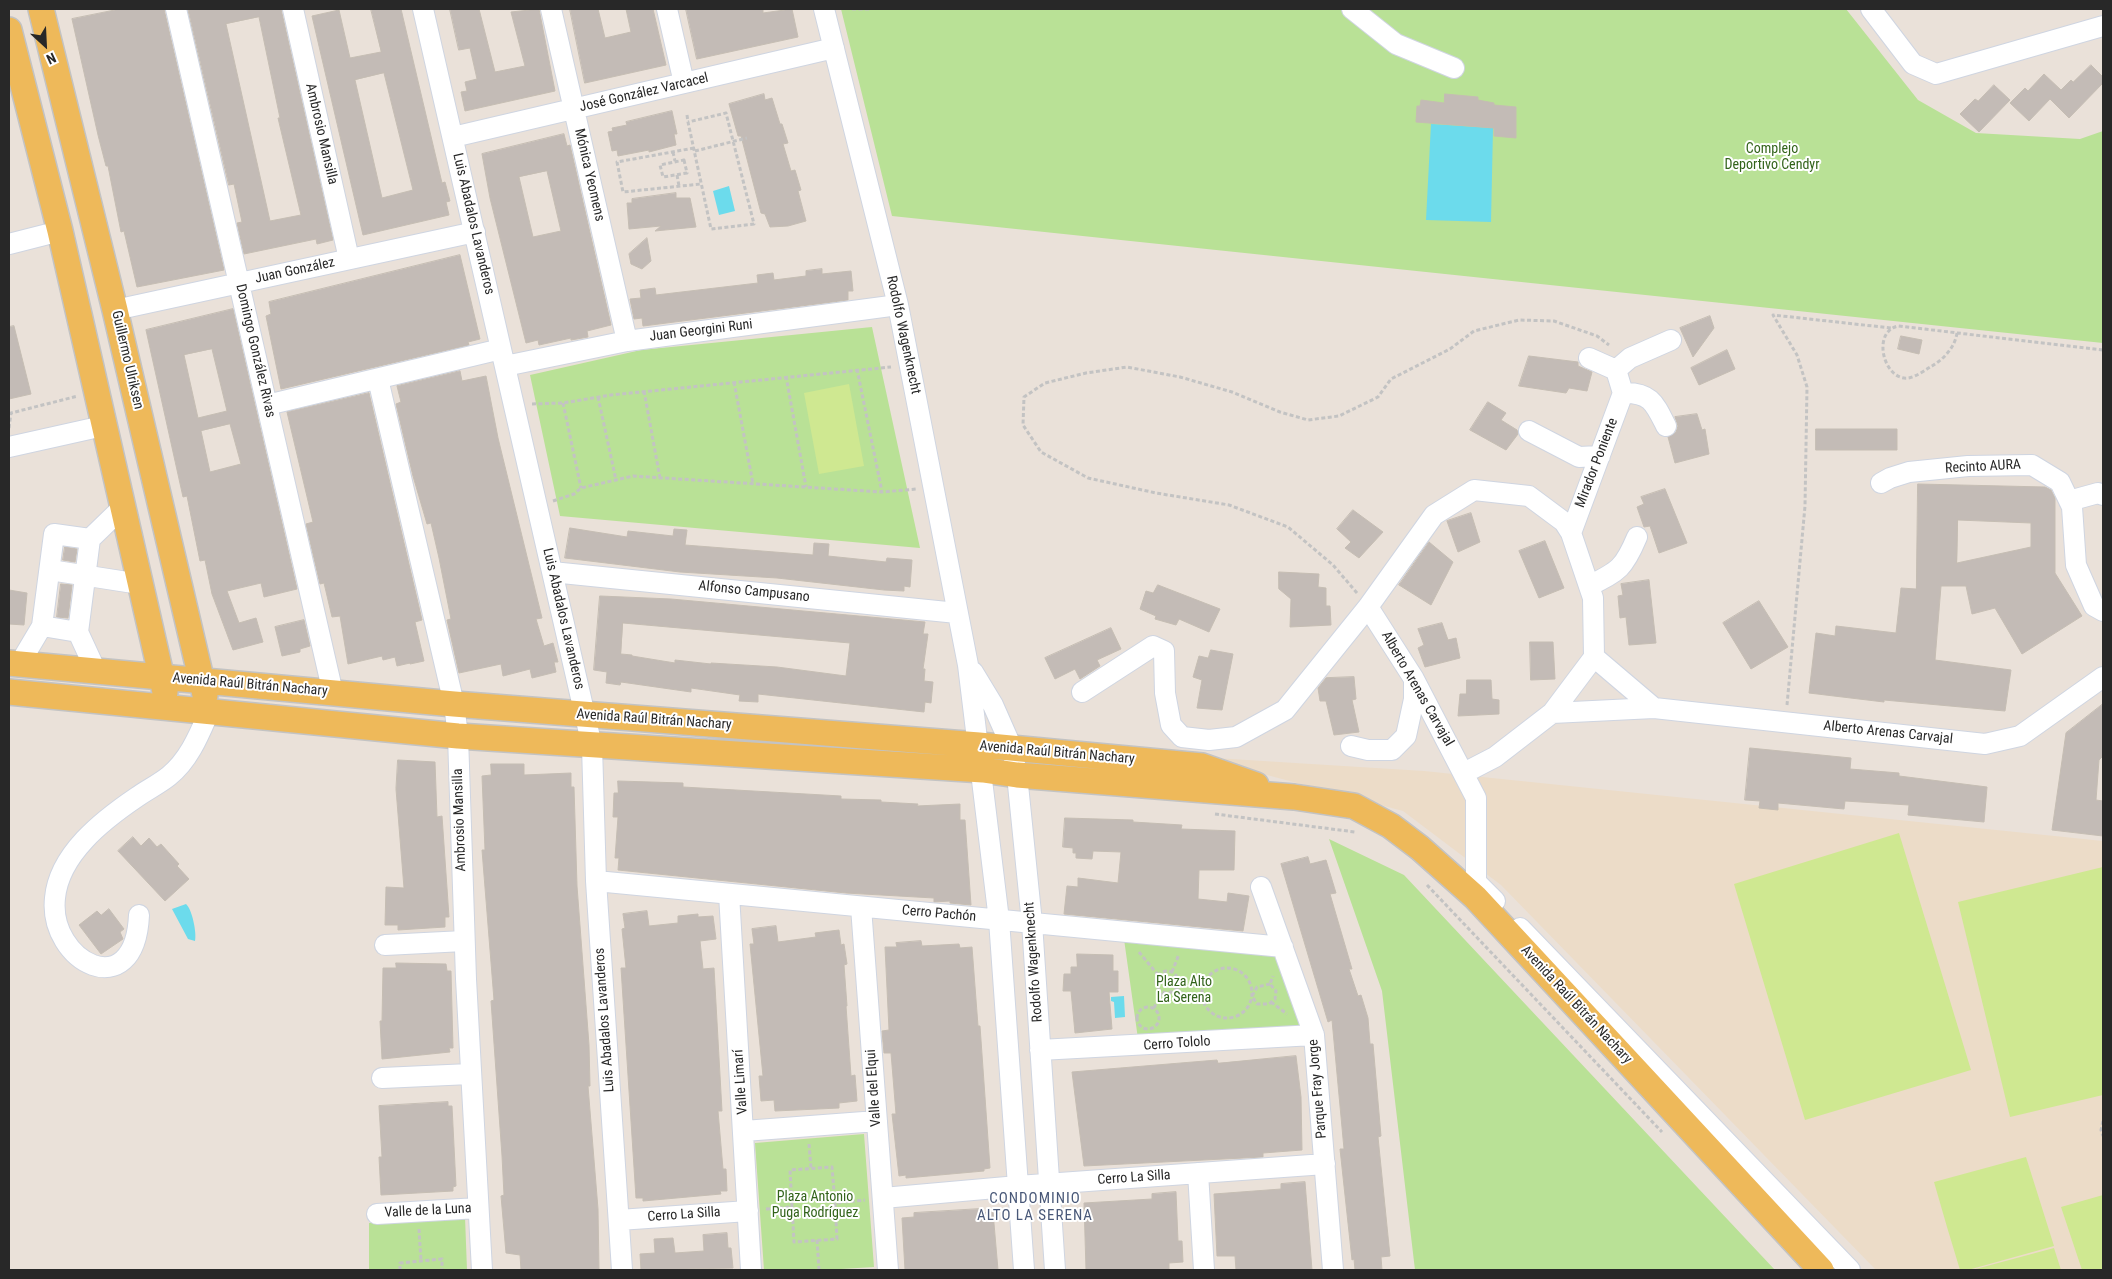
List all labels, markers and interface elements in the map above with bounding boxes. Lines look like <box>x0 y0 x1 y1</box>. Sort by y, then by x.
north arrow <box>20 20 70 70</box>
text: N <box>44 50 59 68</box>
street label: José González Varcacel <box>578 70 710 116</box>
street label: Ambrosio Mansilla <box>301 82 341 186</box>
street label: Mónica Yeomens <box>570 127 608 223</box>
park label: Complejo Deportivo Cendyr <box>1725 141 1819 174</box>
street label: Luis Abadalos Lavanderos <box>449 152 497 296</box>
street label: Juan González <box>254 254 336 288</box>
street label: Rodolfo Wagenknecht <box>882 274 924 396</box>
street label: Domingo González Rivas <box>231 283 279 419</box>
street label: Guillermo Ulriksen <box>107 309 147 411</box>
street label: Juan Georgini Runi <box>648 316 754 346</box>
street label: Mirador Poniente <box>1572 416 1622 510</box>
street label: Recinto AURA <box>1945 457 2021 477</box>
street label: Luis Abadalos Lavanderos <box>539 547 587 691</box>
street label: Alfonso Campusano <box>697 578 811 606</box>
street label: Alberto Arenas Carvajal <box>1377 628 1457 750</box>
street label: Avenida Raúl Bitrán Nachary <box>172 670 328 700</box>
street label: Avenida Raúl Bitrán Nachary <box>576 706 732 734</box>
street label: Alberto Arenas Carvajal <box>1822 718 1954 748</box>
street label: Avenida Raúl Bitrán Nachary <box>979 738 1135 768</box>
street label: Ambrosio Mansilla <box>450 768 470 872</box>
street label: Rodolfo Wagenknecht <box>1021 901 1047 1023</box>
street label: Cerro Pachón <box>901 902 977 926</box>
street label: Avenida Raúl Bitrán Nachary <box>1517 942 1635 1068</box>
street label: Luis Abadalos Lavanderos <box>592 947 618 1093</box>
park label: Plaza Alto La Serena <box>1156 974 1212 1006</box>
street label: Cerro Tololo <box>1143 1033 1211 1055</box>
street label: Parque Fray Jorge <box>1305 1039 1331 1139</box>
street label: Valle Limarí <box>730 1049 752 1115</box>
street label: Valle del Elqui <box>863 1049 885 1127</box>
street label: Cerro La Silla <box>1097 1167 1171 1189</box>
park label: Plaza Antonio Puga Rodríguez <box>772 1189 858 1222</box>
district label: CONDOMINIO ALTO LA SERENA <box>975 1190 1095 1225</box>
street label: Valle de la Luna <box>384 1200 472 1222</box>
street label: Cerro La Silla <box>647 1204 721 1226</box>

